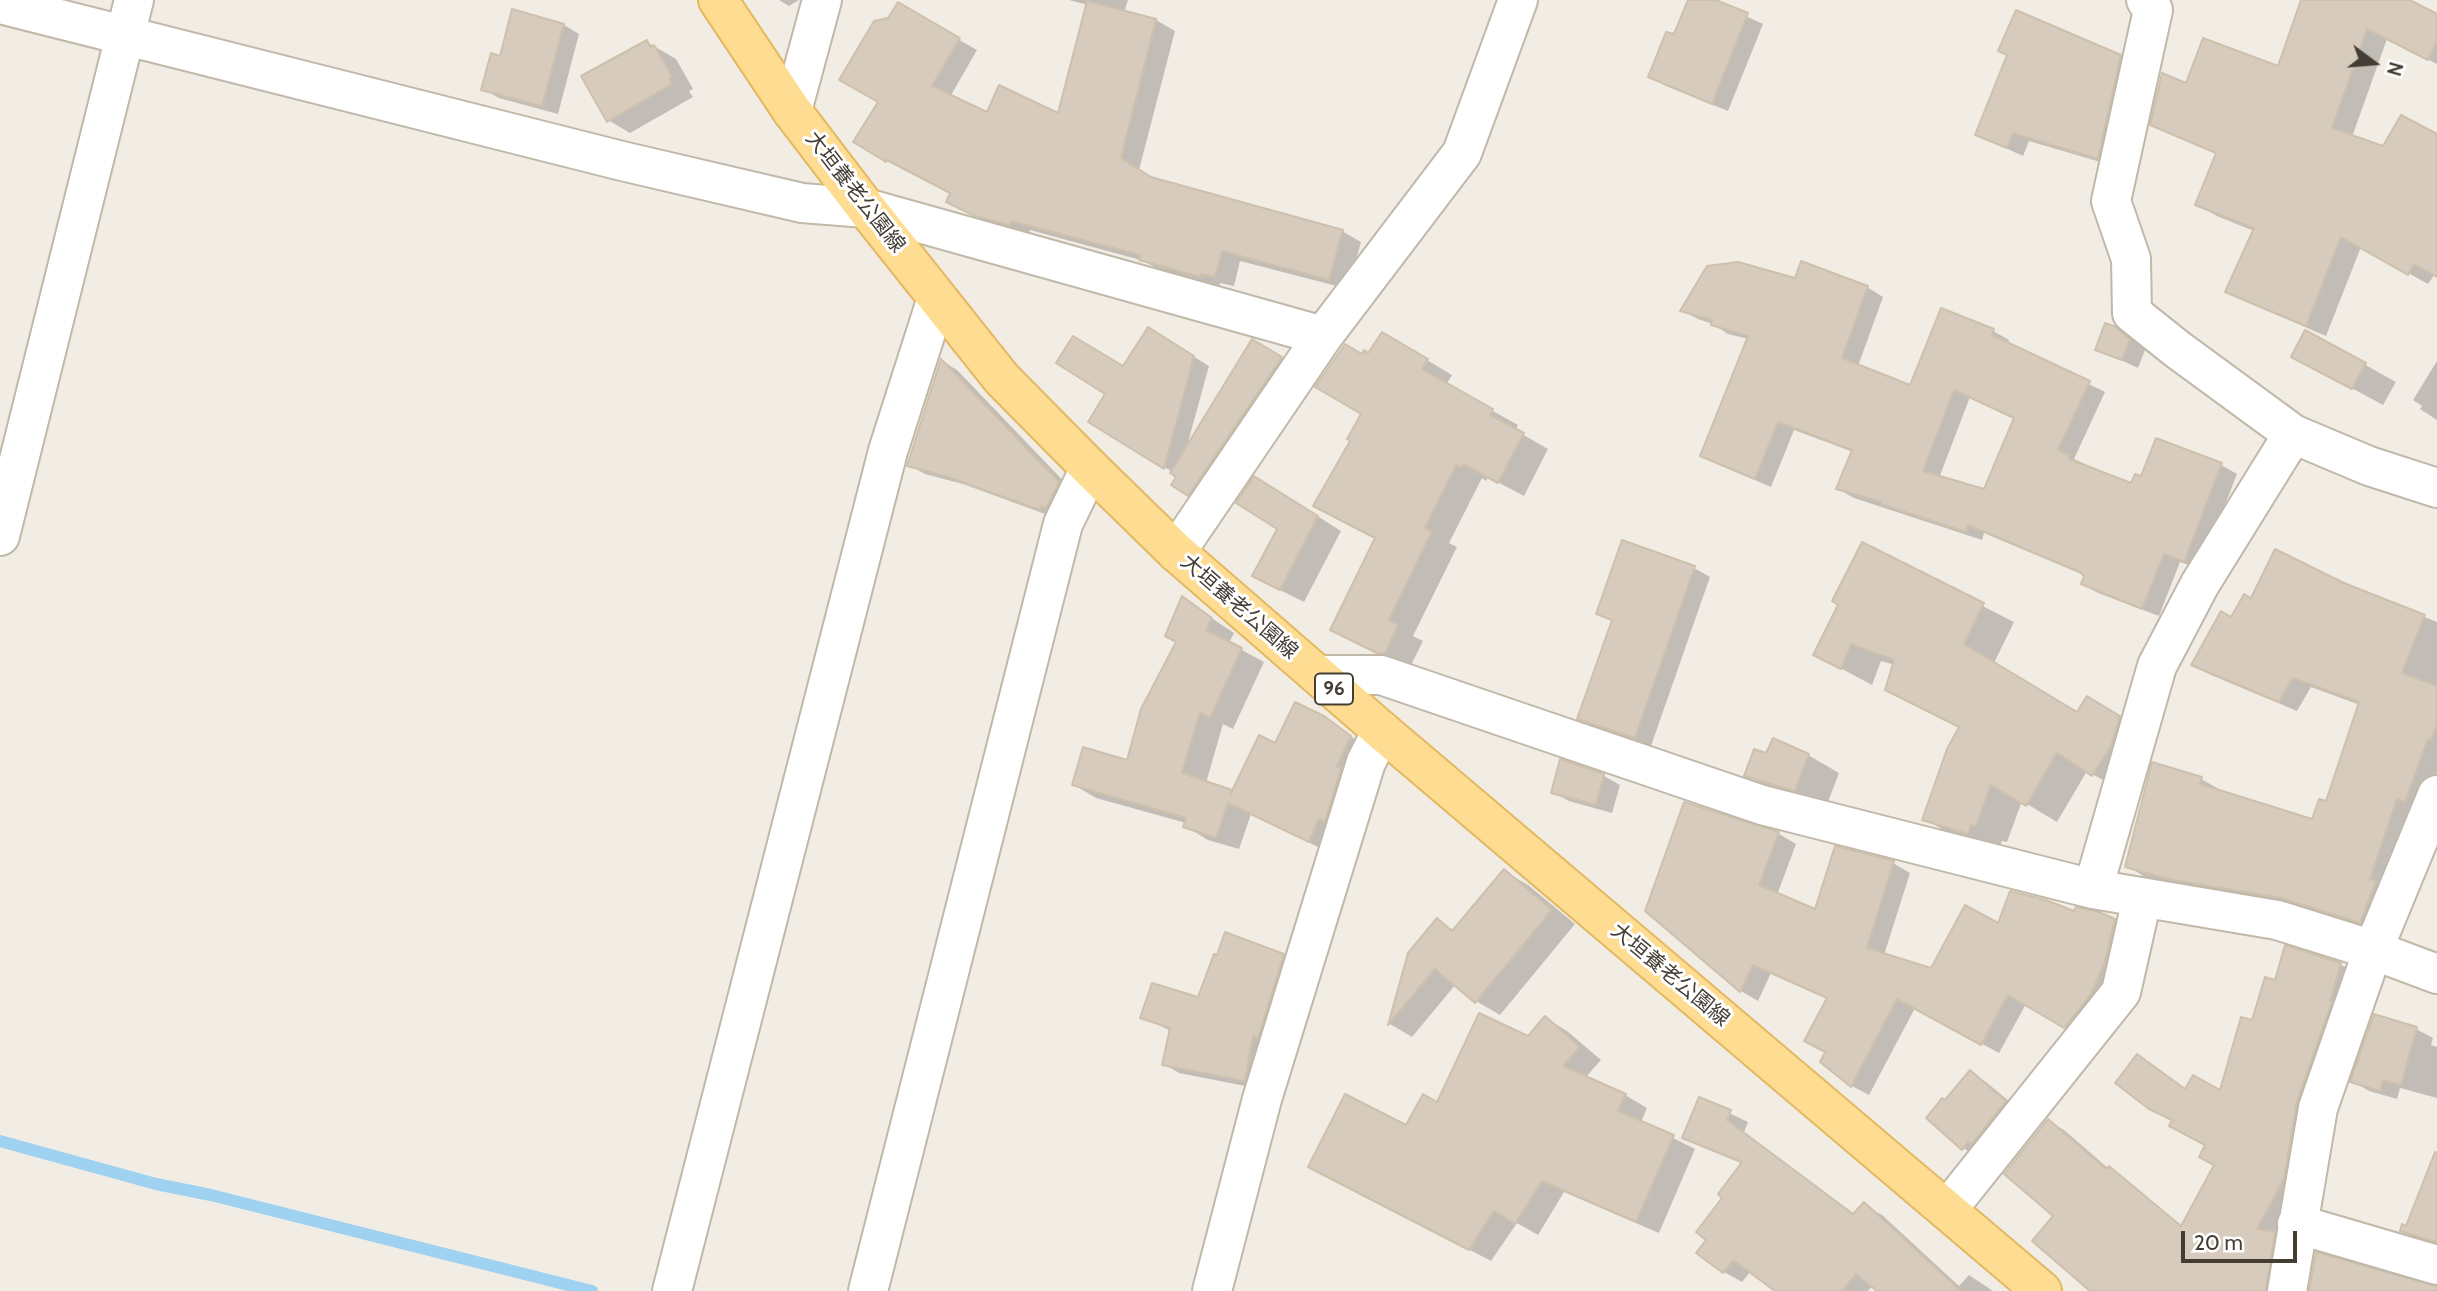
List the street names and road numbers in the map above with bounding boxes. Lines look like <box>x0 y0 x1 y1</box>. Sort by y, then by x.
street label: 大垣養老公園線 <box>800 126 910 258</box>
street label: 大垣養老公園線 <box>1175 549 1303 665</box>
road number: 96 <box>1315 674 1353 704</box>
street label: 大垣養老公園線 <box>1606 918 1734 1032</box>

